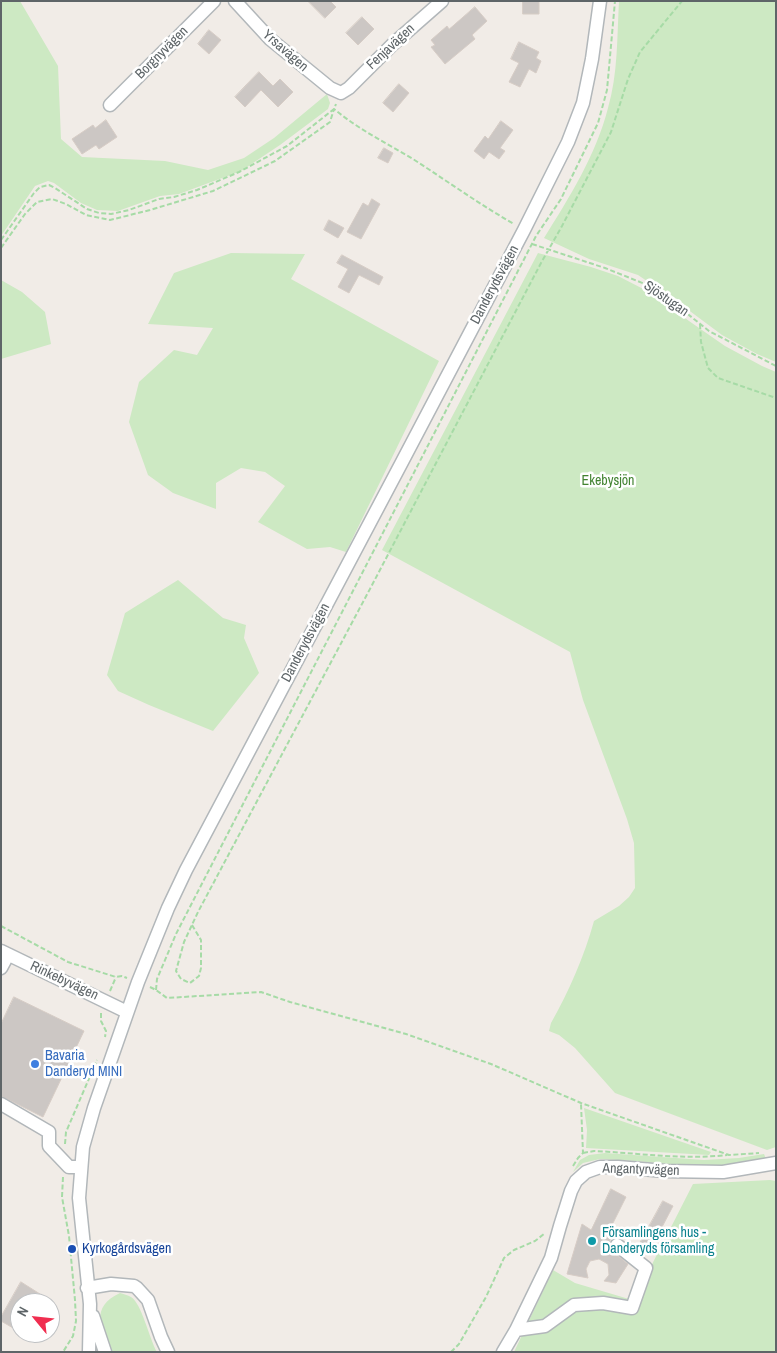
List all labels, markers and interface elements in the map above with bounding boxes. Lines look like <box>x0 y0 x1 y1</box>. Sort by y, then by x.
street label: Fenjavägen <box>364 21 418 73</box>
street label: Borgnyvägen <box>132 23 192 83</box>
street label: Yrsavägen <box>259 27 311 75</box>
street label: Danderydsvägen <box>467 243 523 327</box>
street label: Sjöstugan <box>640 277 692 321</box>
park label: Ekebysjön <box>582 473 634 489</box>
street label: Danderydsvägen <box>278 601 334 685</box>
street label: Rinkebyvägen <box>27 958 101 1004</box>
place label: Bavaria Danderyd MINI <box>45 1048 122 1080</box>
marker: Bavaria Danderyd MINI <box>29 1058 41 1070</box>
street label: Angantyrvägen <box>602 1160 680 1180</box>
place label: Församlingens hus - Danderyds församling <box>602 1225 714 1258</box>
marker: Församlingens hus - Danderyds församling <box>586 1235 598 1247</box>
place label: Kyrkogårdsvägen <box>82 1241 171 1257</box>
marker: Kyrkogårdsvägen <box>66 1243 78 1255</box>
north arrow <box>10 1293 60 1343</box>
text: N <box>13 1304 33 1319</box>

